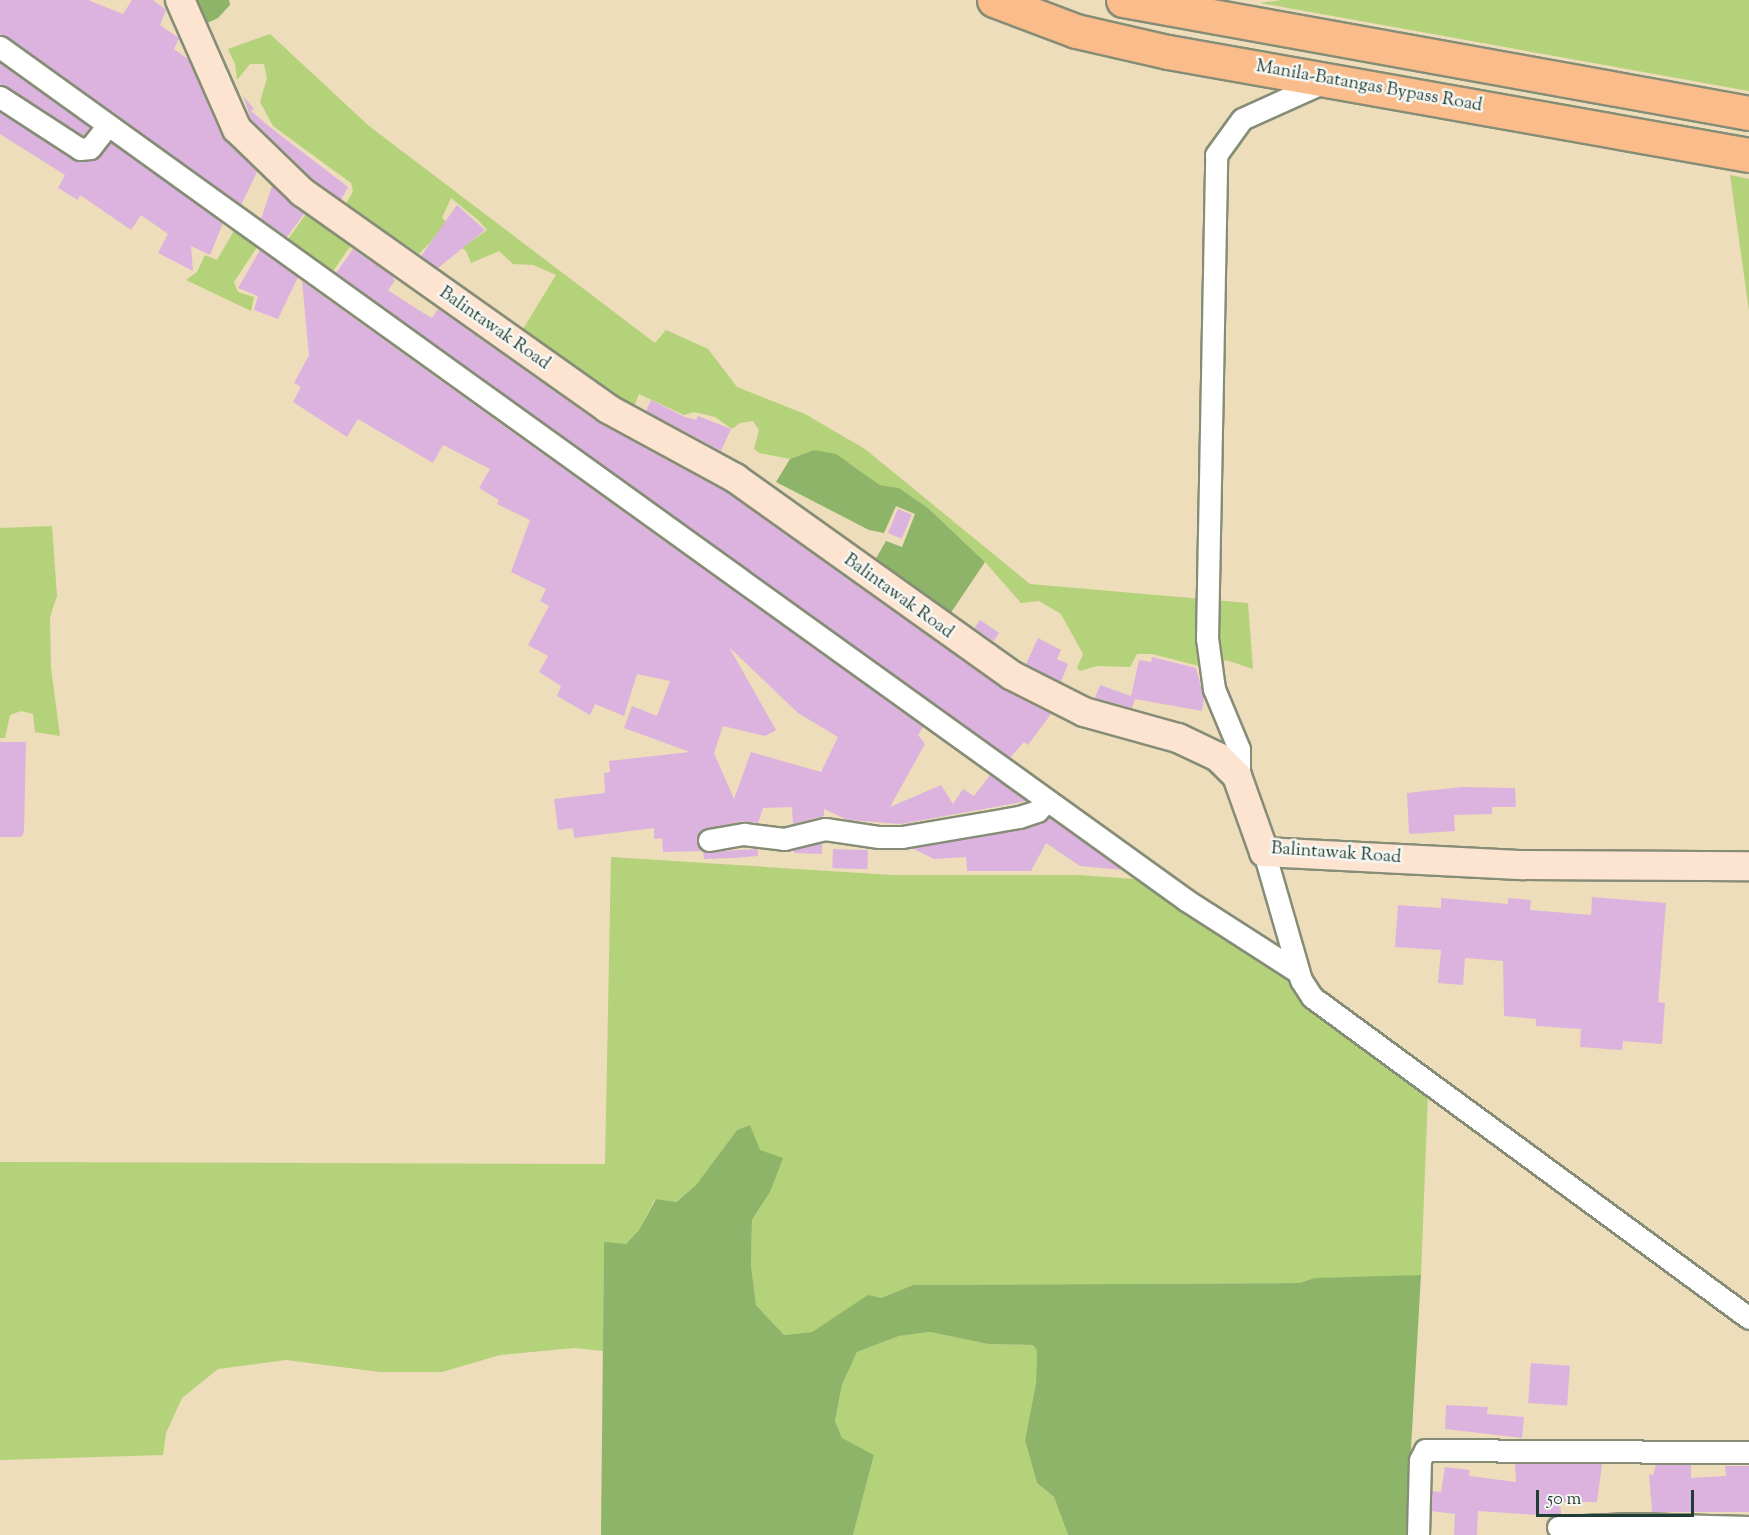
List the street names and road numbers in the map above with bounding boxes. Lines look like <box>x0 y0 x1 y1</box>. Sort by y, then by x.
street label: Manila-Batangas Bypass Road <box>1254 56 1484 118</box>
street label: Balintawak Road <box>434 283 554 375</box>
street label: Balintawak Road <box>839 550 957 644</box>
street label: Balintawak Road <box>1270 839 1402 869</box>

